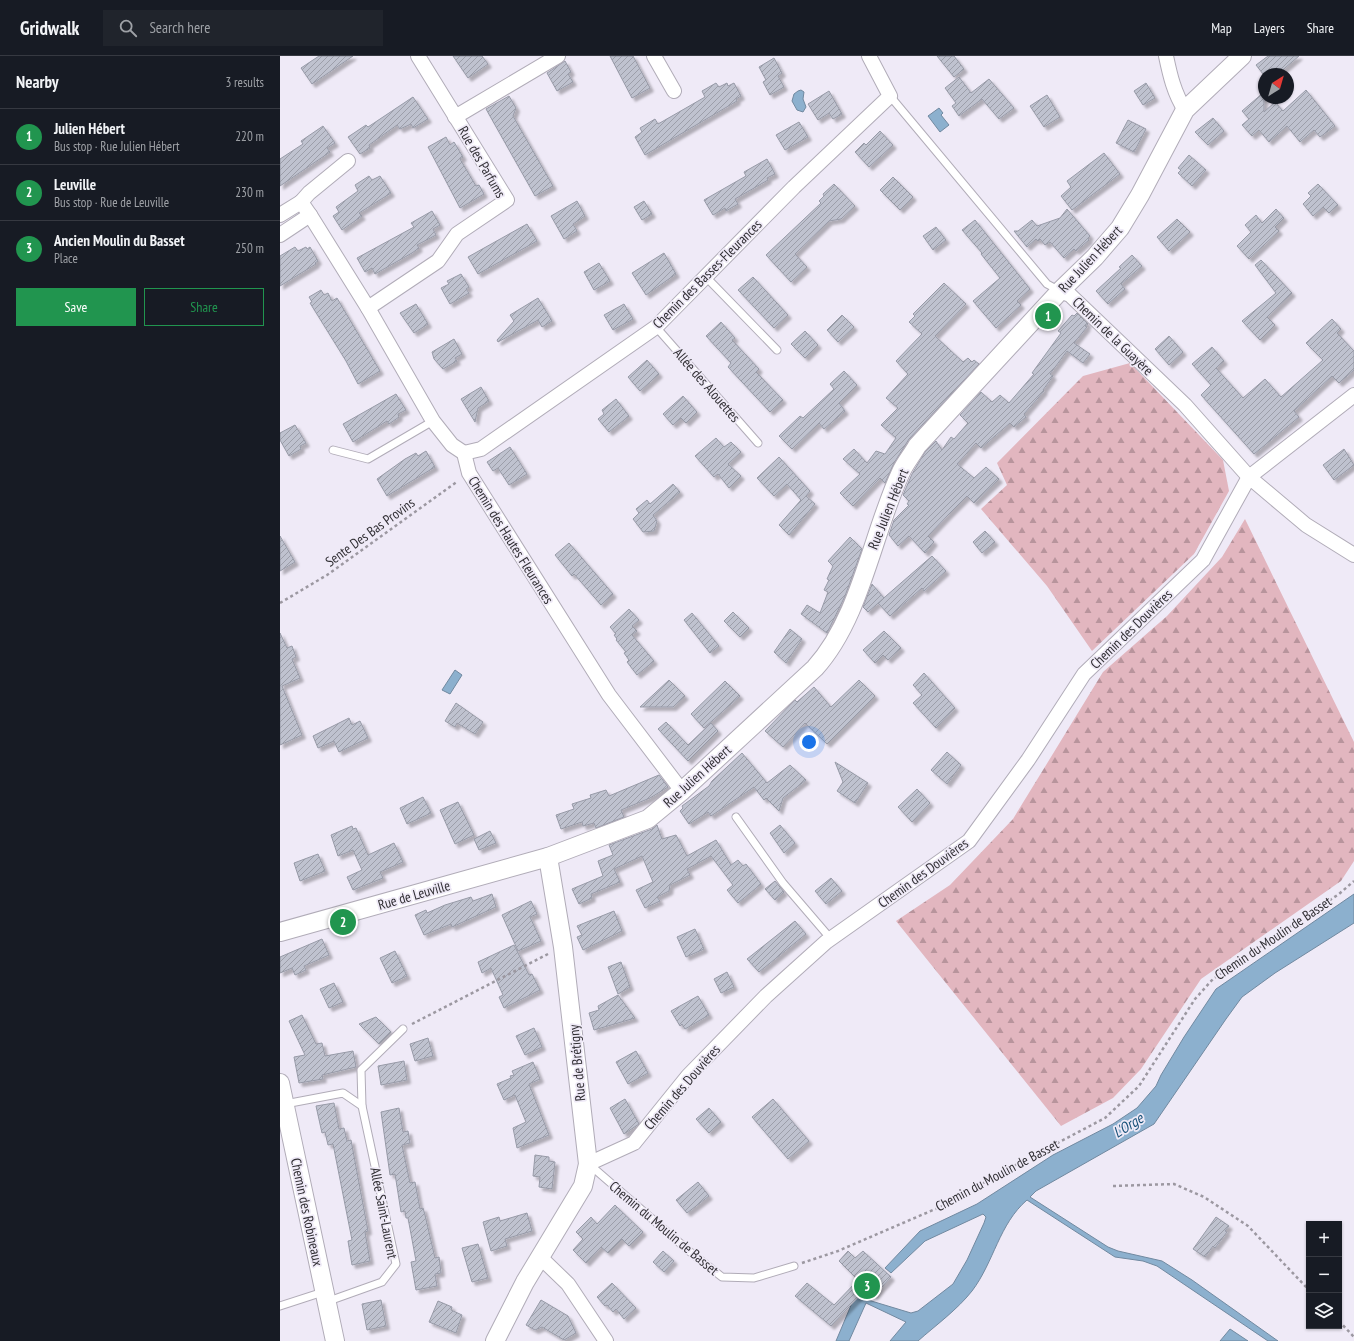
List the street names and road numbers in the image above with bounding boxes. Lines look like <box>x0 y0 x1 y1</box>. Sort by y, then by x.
street label: Rue des Parfums <box>454 123 510 201</box>
street label: Chemin des Basses-Fleurances <box>649 215 766 332</box>
street label: Rue Julien Hébert <box>1054 222 1126 296</box>
street label: Chemin de la Guayère <box>1069 293 1157 379</box>
street label: Allée des Alouettes <box>670 344 744 426</box>
street label: Rue Julien Hébert <box>864 466 912 552</box>
street label: Chemin des Hautes Fleurances <box>464 473 558 607</box>
street label: Sente Des Bas Provins <box>322 493 418 570</box>
street label: Chemin des Douvières <box>1086 585 1176 673</box>
street label: Rue Julien Hébert <box>659 741 735 811</box>
street label: Chemin des Douvières <box>874 834 972 912</box>
street label: Rue de Leuville <box>376 876 452 914</box>
street label: Chemin du Moulin de Basset <box>1211 892 1335 984</box>
street label: Rue de Brétigny <box>565 1023 589 1102</box>
street label: Chemin des Douvières <box>640 1040 724 1133</box>
street label: Chemin du Moulin de Basset <box>932 1135 1062 1215</box>
street label: Chemin des Robineaux <box>287 1156 327 1268</box>
street label: Allée Saint-Laurent <box>366 1166 402 1260</box>
street label: Chemin du Moulin de Basset <box>606 1177 722 1279</box>

